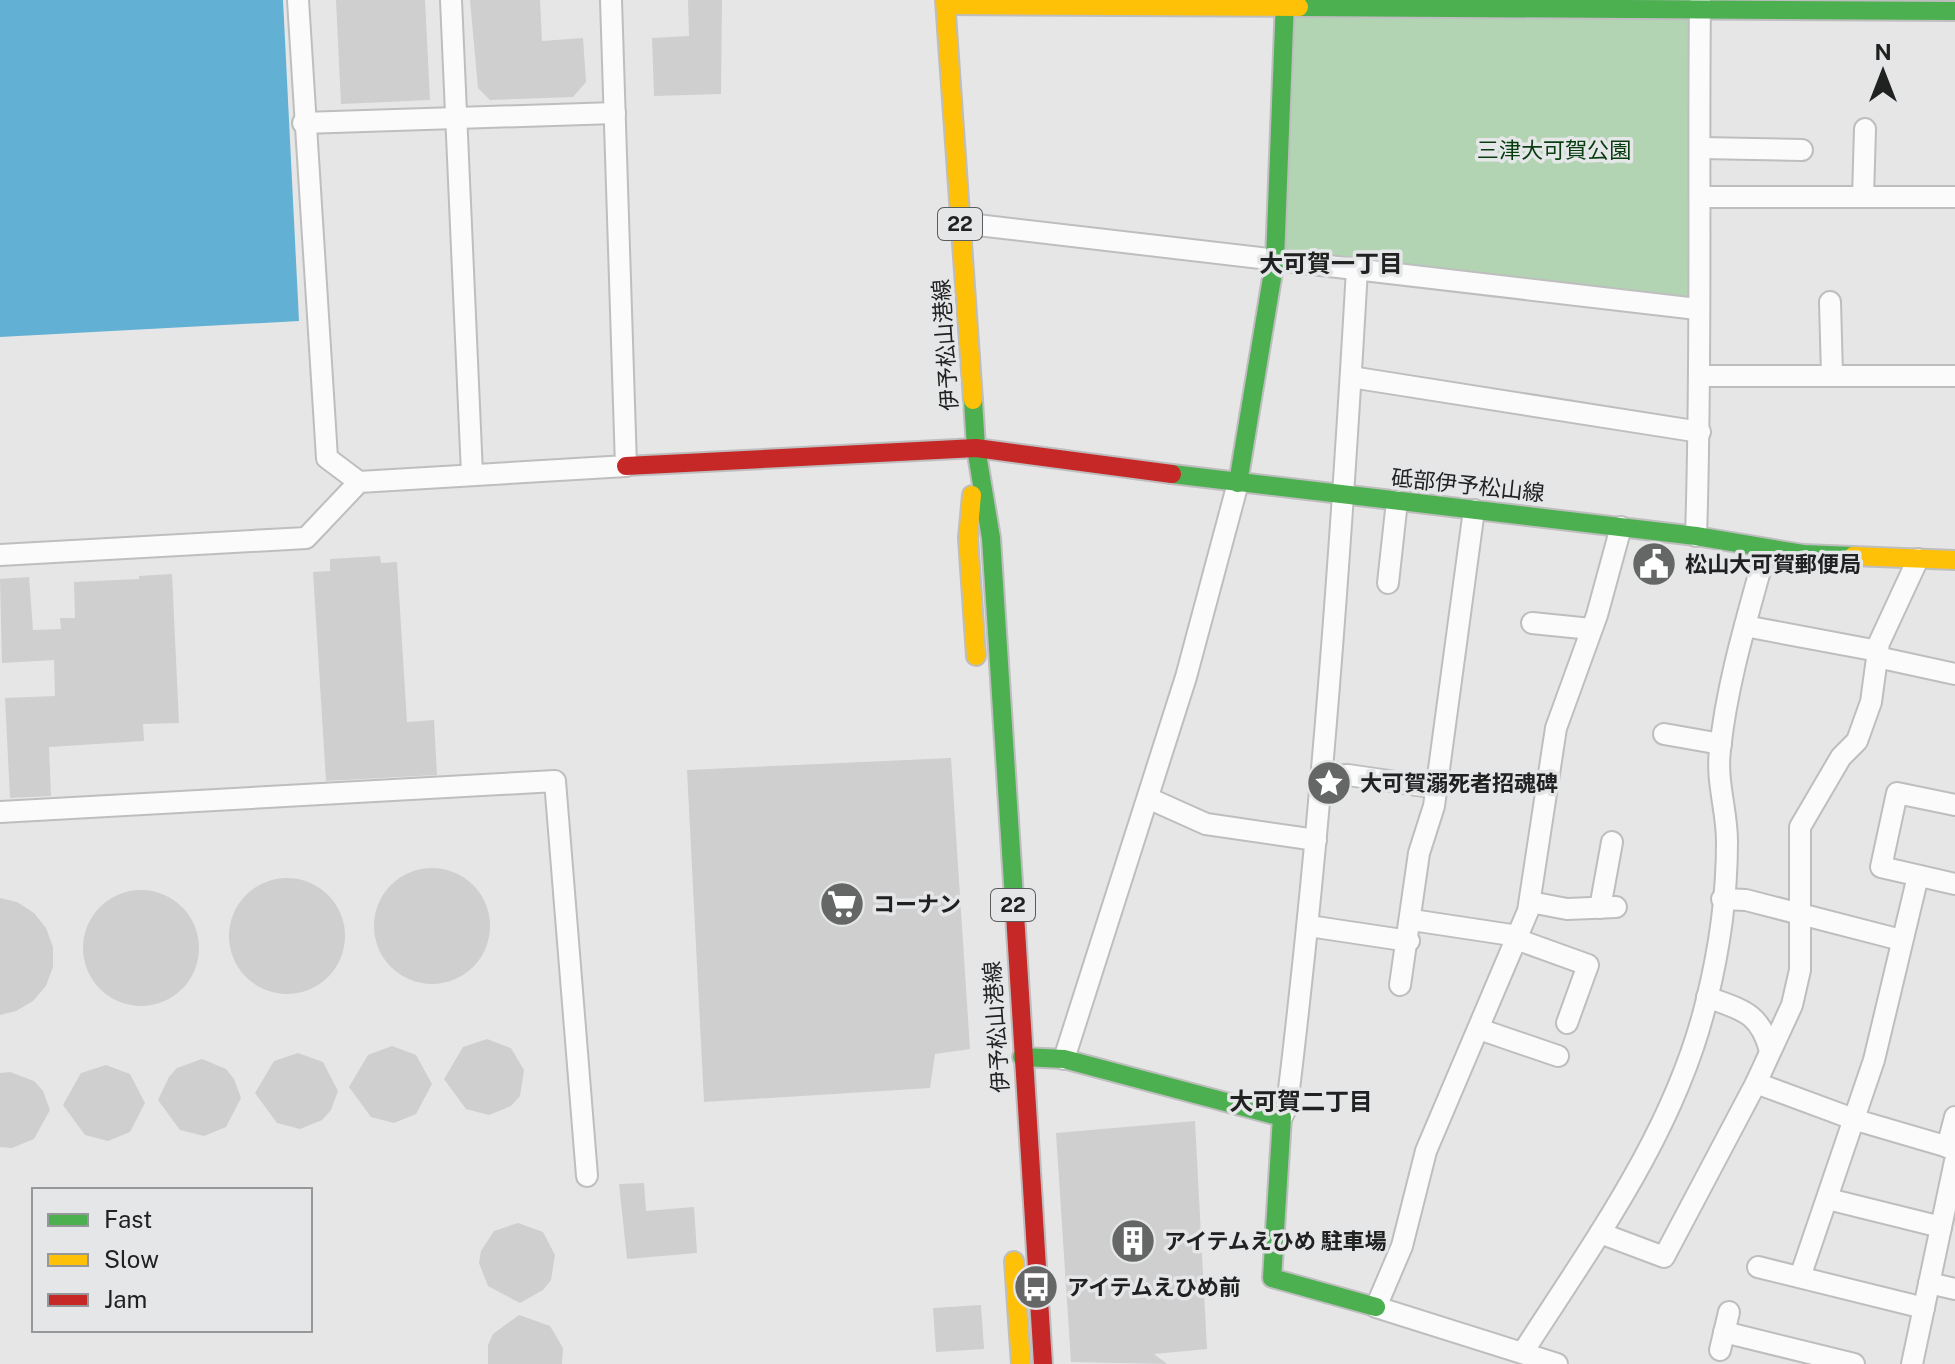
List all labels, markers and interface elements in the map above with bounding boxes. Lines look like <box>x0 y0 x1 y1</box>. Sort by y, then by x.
north arrow <box>1843 32 1923 112</box>
text: N <box>1874 39 1892 65</box>
park label: 三津大可賀公園 <box>1477 137 1631 163</box>
road number: 22 <box>938 208 982 240</box>
district label: 大可賀一丁目 <box>1259 249 1403 277</box>
street label: 伊予松山港線 <box>927 278 963 412</box>
street label: 砥部伊予松山線 <box>1390 464 1546 506</box>
public building icon: 松山大可賀郵便局 <box>1630 540 1678 588</box>
place label: 松山大可賀郵便局 <box>1685 551 1861 577</box>
place icon: 大可賀溺死者招魂碑 <box>1305 759 1353 807</box>
place label: 大可賀溺死者招魂碑 <box>1360 770 1558 796</box>
supermarket icon: コーナン <box>818 880 866 928</box>
road number: 22 <box>991 889 1035 921</box>
place label: コーナン <box>873 891 961 917</box>
street label: 伊予松山港線 <box>978 960 1014 1094</box>
district label: 大可賀二丁目 <box>1229 1087 1373 1115</box>
legend <box>32 1188 312 1332</box>
text: Fast <box>104 1205 152 1233</box>
building icon: アイテムえひめ 駐車場 <box>1109 1217 1157 1265</box>
place label: アイテムえひめ 駐車場 <box>1164 1228 1387 1254</box>
text: Slow <box>104 1245 159 1273</box>
bus stop icon: アイテムえひめ前 <box>1012 1263 1060 1311</box>
place label: アイテムえひめ前 <box>1067 1274 1241 1300</box>
text: Jam <box>104 1285 147 1313</box>

